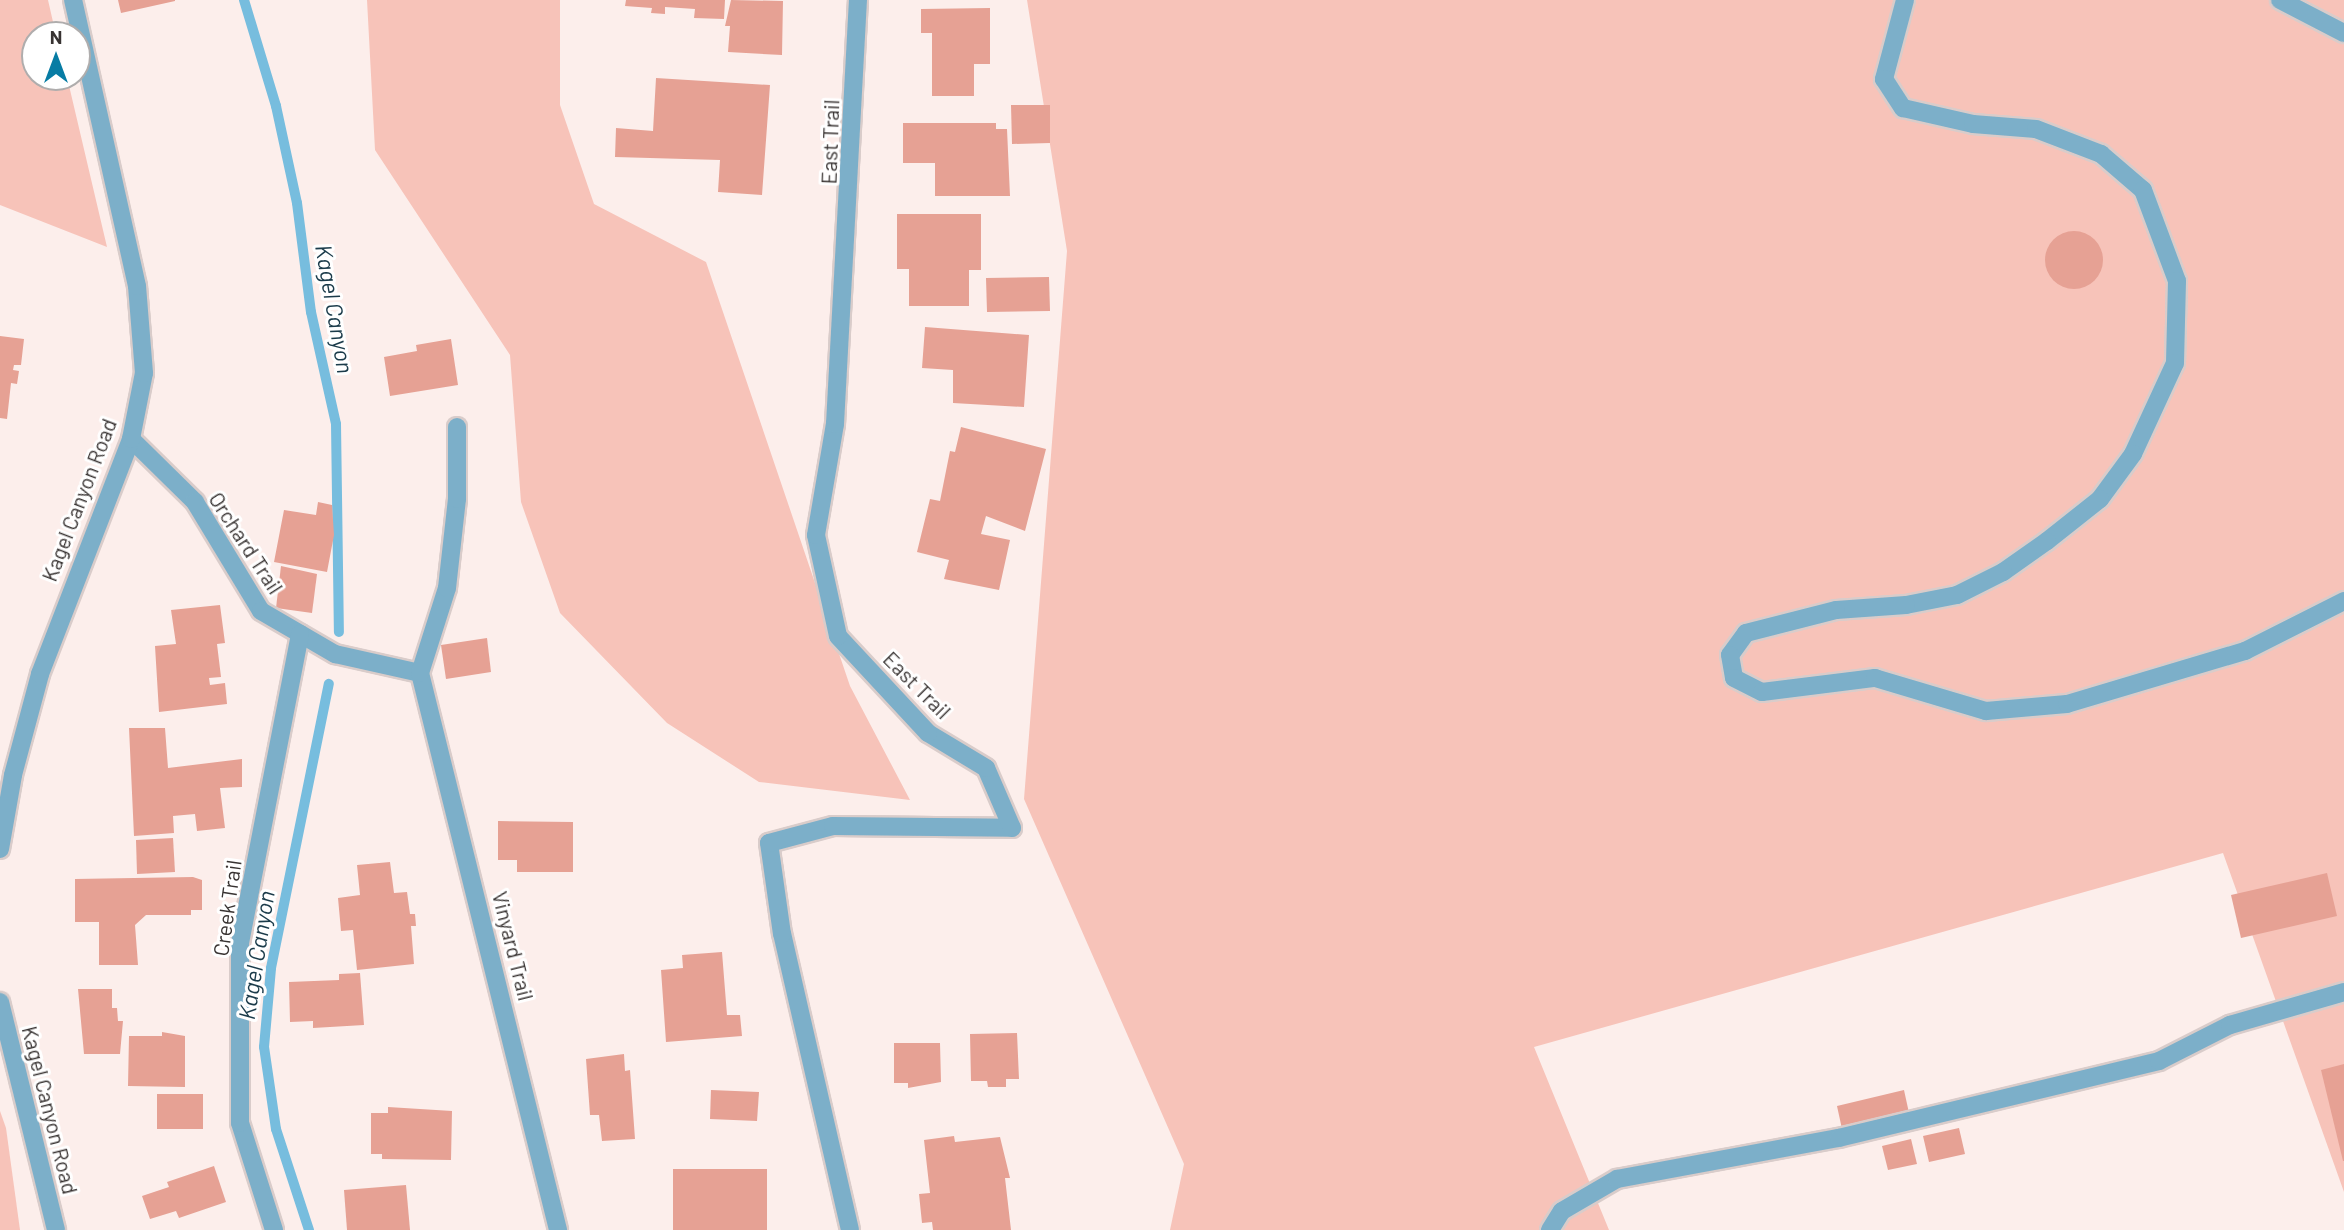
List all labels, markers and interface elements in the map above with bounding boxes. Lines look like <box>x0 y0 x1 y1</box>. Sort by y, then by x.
north arrow <box>21 21 91 91</box>
text: N <box>50 25 62 48</box>
street label: East Trail <box>816 99 844 185</box>
water label: Kagel Canyon <box>310 242 360 376</box>
street label: Kagel Canyon Road <box>36 415 122 585</box>
street label: Orchard Trail <box>204 487 288 599</box>
street label: East Trail <box>878 646 956 724</box>
street label: Creek Trail <box>208 858 246 958</box>
water label: Kagel Canyon <box>232 888 280 1022</box>
street label: Vinyard Trail <box>487 889 539 1003</box>
street label: Kagel Canyon Road <box>17 1023 83 1197</box>

